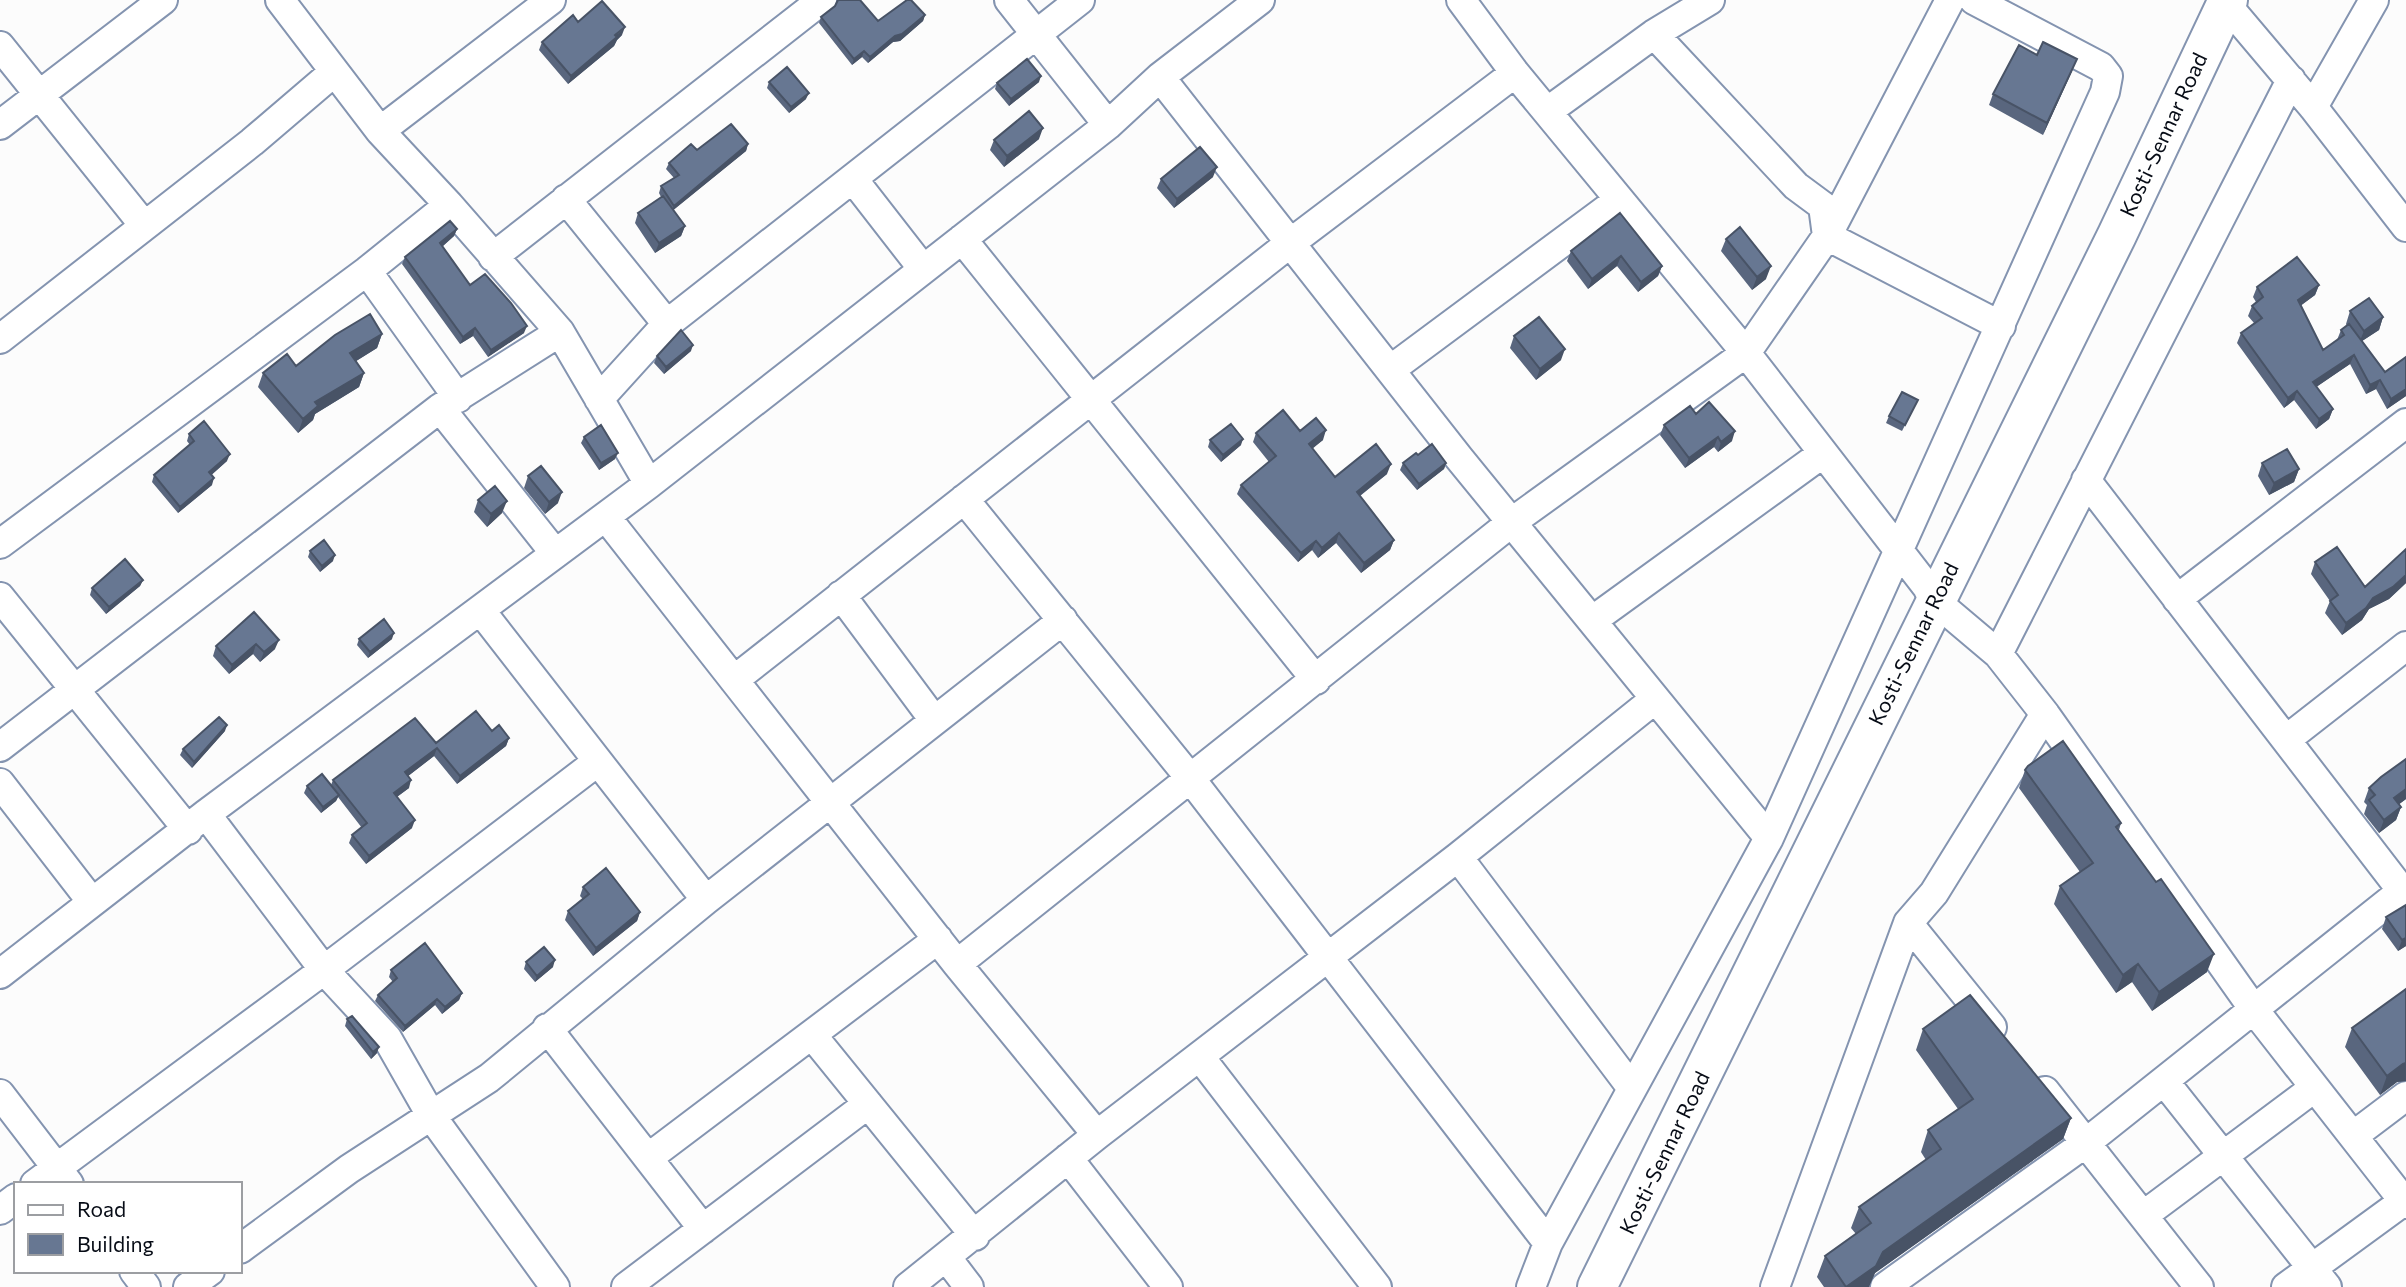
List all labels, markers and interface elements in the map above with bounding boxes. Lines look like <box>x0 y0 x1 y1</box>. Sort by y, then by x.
street label: Kosti-Sennar Road <box>2114 48 2212 220</box>
street label: Kosti-Sennar Road <box>1862 558 1963 729</box>
street label: Kosti-Sennar Road <box>1613 1067 1714 1238</box>
legend <box>14 1182 242 1273</box>
text: Road <box>77 1196 126 1221</box>
text: Building <box>77 1231 154 1256</box>

